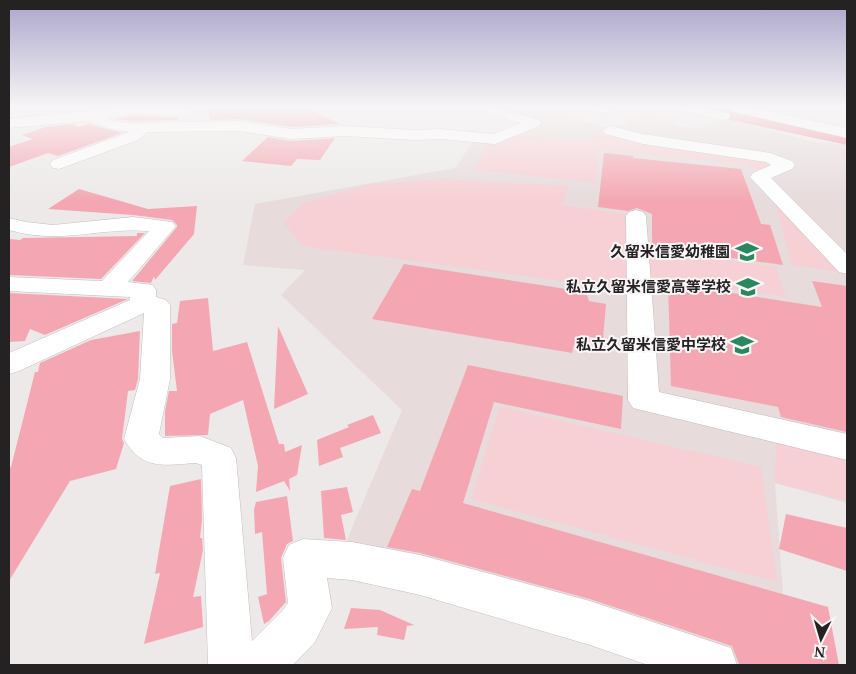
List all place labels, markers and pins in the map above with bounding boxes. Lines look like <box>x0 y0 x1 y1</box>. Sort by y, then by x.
school or university icon: 久留米信愛幼稚園 <box>734 239 760 265</box>
place label: 久留米信愛幼稚園 <box>610 241 730 261</box>
school or university icon: 私立久留米信愛高等学校 <box>735 274 761 300</box>
place label: 私立久留米信愛高等学校 <box>566 276 731 296</box>
school or university icon: 私立久留米信愛中学校 <box>729 332 755 358</box>
place label: 私立久留米信愛中学校 <box>576 334 726 354</box>

